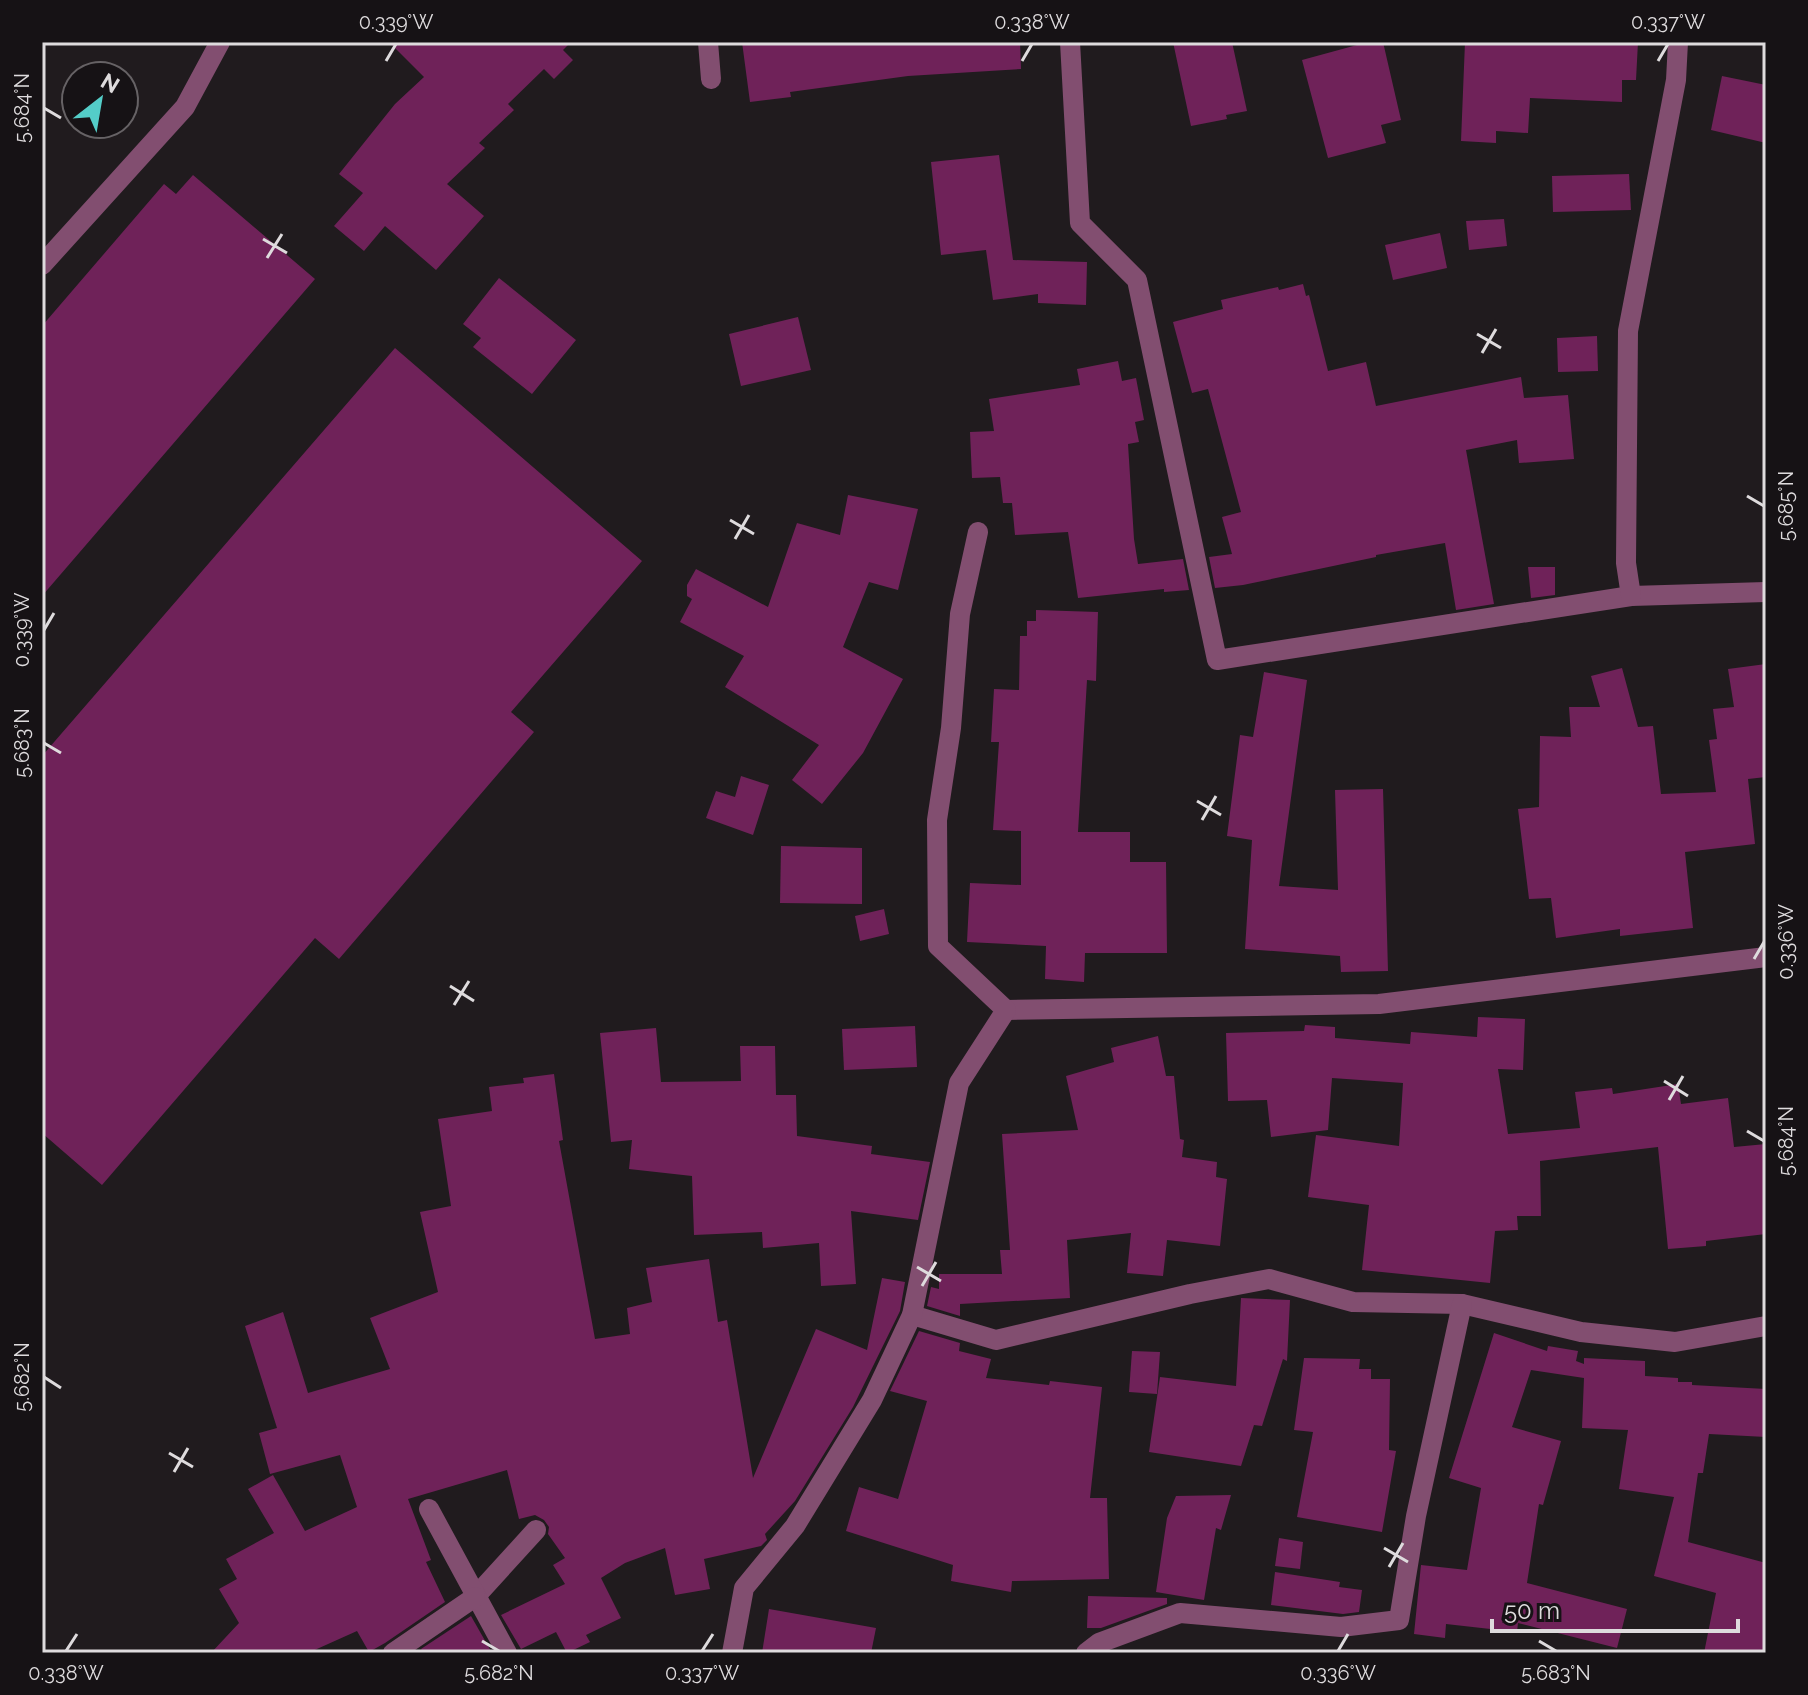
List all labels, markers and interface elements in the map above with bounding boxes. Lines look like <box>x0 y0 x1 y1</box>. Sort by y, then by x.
text: 0.339°W <box>359 10 433 34</box>
text: 0.338°W <box>994 10 1070 34</box>
text: 0.337°W <box>1631 10 1705 34</box>
north arrow <box>60 60 140 140</box>
text: N <box>96 67 124 98</box>
text: 5.684°N <box>10 73 34 143</box>
text: 5.685°N <box>1774 471 1798 541</box>
text: 0.339°W <box>10 593 34 667</box>
text: 5.683°N <box>10 708 34 778</box>
text: 0.336°W <box>1774 904 1798 980</box>
text: 5.684°N <box>1774 1106 1798 1176</box>
text: 5.682°N <box>10 1342 34 1412</box>
scale bar <box>1492 1583 1738 1633</box>
text: 50 m <box>1504 1596 1560 1625</box>
text: 0.338°W <box>28 1661 104 1685</box>
text: 5.682°N <box>464 1661 534 1685</box>
text: 0.337°W <box>665 1661 739 1685</box>
text: 0.336°W <box>1300 1661 1376 1685</box>
text: 5.683°N <box>1521 1661 1591 1685</box>

